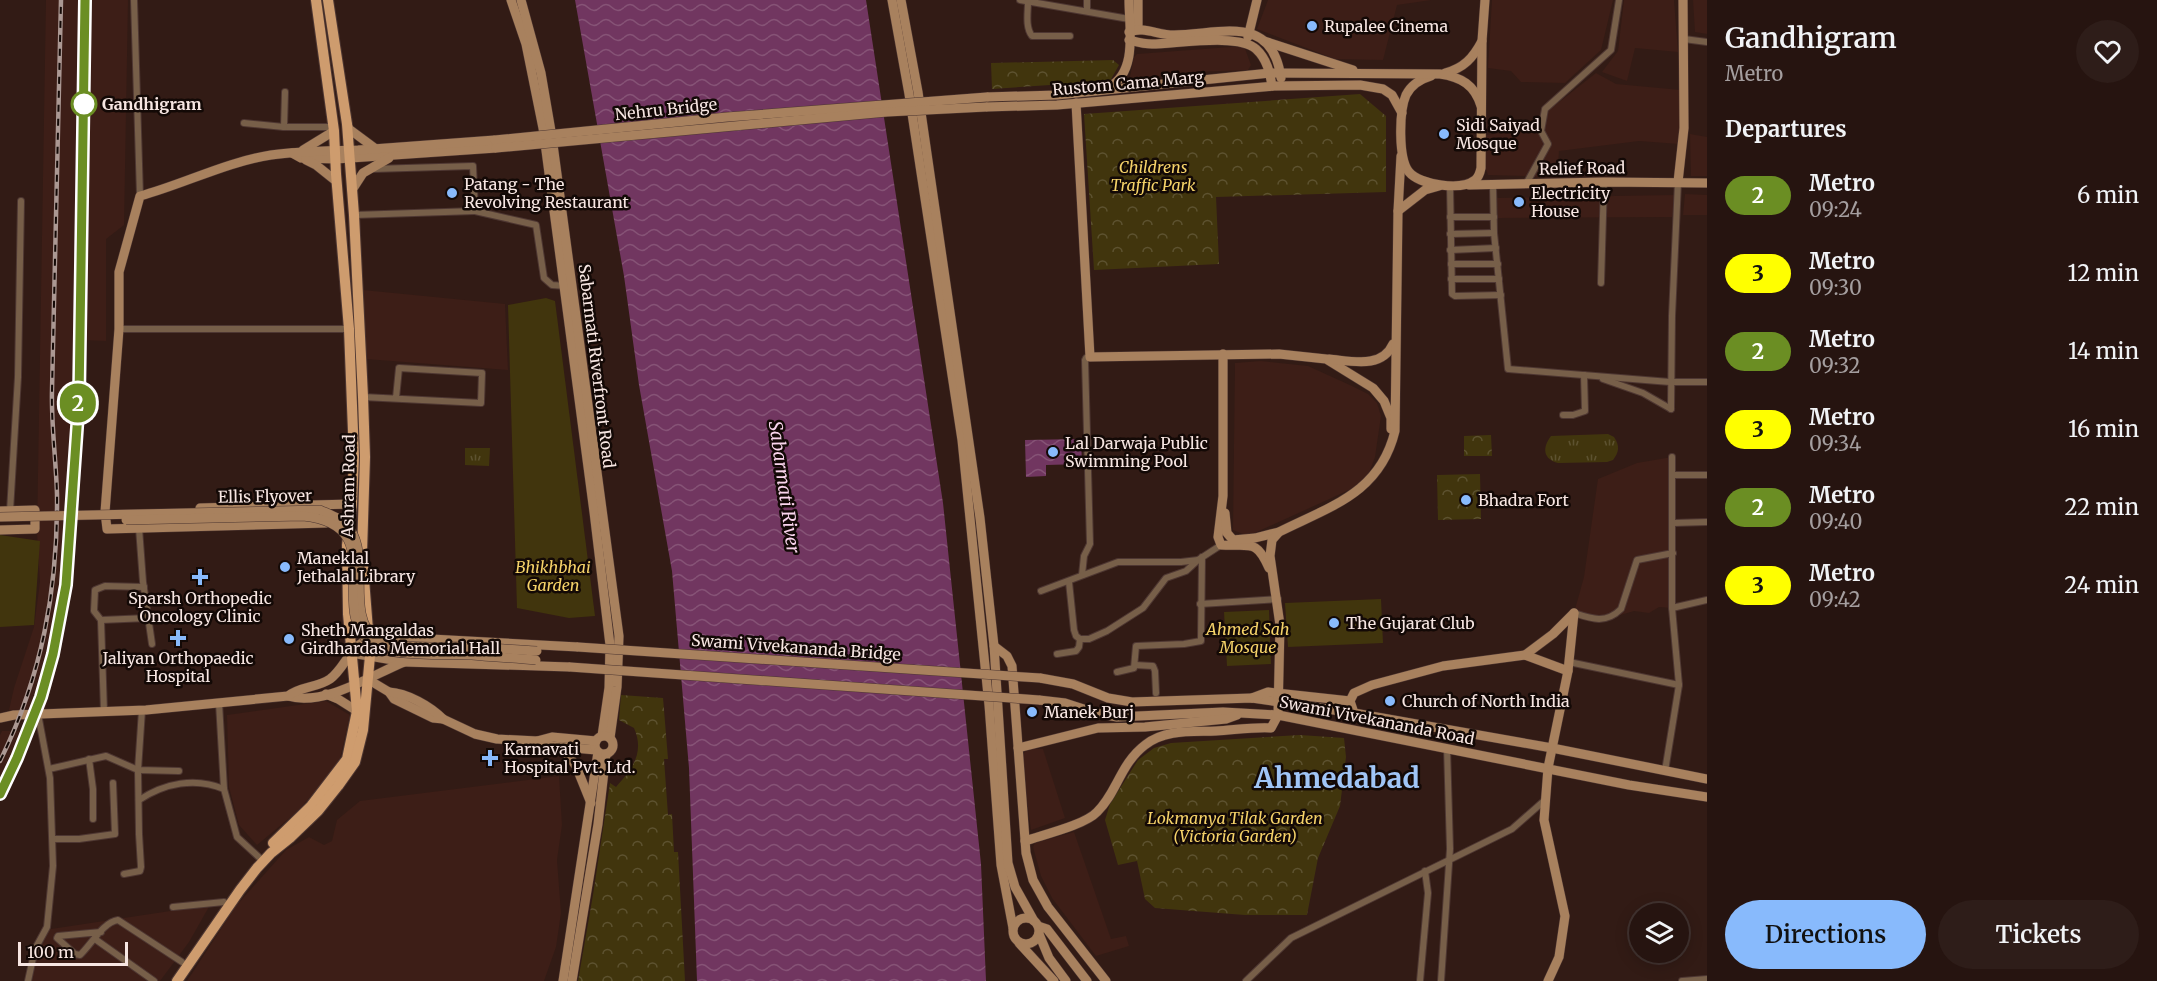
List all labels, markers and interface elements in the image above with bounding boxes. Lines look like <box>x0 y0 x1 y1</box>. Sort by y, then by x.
place label: Rupalee Cinema <box>1324 16 1448 36</box>
marker: Rupalee Cinema <box>1305 19 1319 33</box>
text: Gandhigram <box>1725 20 1897 56</box>
button: heart <box>2076 20 2139 83</box>
text: Metro <box>1725 61 1783 86</box>
street label: Rustom Cama Marg <box>1051 66 1205 100</box>
marker: Gandhigram <box>71 91 97 117</box>
place label: Gandhigram <box>102 94 202 114</box>
street label: Nehru Bridge <box>614 94 718 124</box>
place label: Sidi Saiyad Mosque <box>1456 115 1540 153</box>
text: Departures <box>1725 115 1847 143</box>
marker: Sidi Saiyad Mosque <box>1437 127 1451 141</box>
park label: Childrens Traffic Park <box>1110 157 1196 195</box>
street label: Relief Road <box>1539 157 1626 179</box>
text: Metro <box>1809 169 1875 197</box>
place label: Patang - The Revolving Restaurant <box>464 174 629 212</box>
text: 6 min <box>2077 181 2139 209</box>
text: 2 <box>1752 182 1764 209</box>
place label: Electricity House <box>1531 183 1611 221</box>
marker: Patang - The Revolving Restaurant <box>445 186 459 200</box>
marker: Electricity House <box>1512 195 1526 209</box>
text: 09:24 <box>1809 197 1862 222</box>
text: Metro <box>1809 247 1875 275</box>
text: 12 min <box>2068 259 2139 287</box>
text: 3 <box>1752 260 1764 287</box>
street label: Sabarmati Riverfront Road <box>575 263 620 470</box>
text: 09:30 <box>1809 275 1862 300</box>
text: Metro <box>1809 325 1875 353</box>
text: 14 min <box>2068 337 2139 365</box>
text: 2 <box>1752 338 1764 365</box>
text: 09:32 <box>1809 353 1861 378</box>
line badge: 2 <box>58 384 98 422</box>
text: 2 <box>72 390 84 417</box>
text: Metro <box>1809 403 1875 431</box>
text: 16 min <box>2068 415 2139 443</box>
text: 3 <box>1752 416 1764 443</box>
water label: Sabarmati River <box>764 420 805 555</box>
text: 09:34 <box>1809 431 1861 456</box>
place label: Lal Darwaja Public Swimming Pool <box>1065 433 1208 471</box>
street label: Ashram Road <box>337 434 359 539</box>
marker: Lal Darwaja Public Swimming Pool <box>1046 445 1060 459</box>
text: Metro <box>1809 481 1875 509</box>
street label: Ellis Flyover <box>218 485 312 507</box>
place label: Bhadra Fort <box>1478 490 1570 510</box>
marker: Bhadra Fort <box>1459 493 1473 507</box>
text: 22 min <box>2065 493 2139 521</box>
text: 2 <box>1752 494 1764 521</box>
text: 09:40 <box>1809 509 1862 534</box>
place label: Maneklal Jethalal Library <box>296 548 416 586</box>
park label: Bhikhbhai Garden <box>515 557 591 595</box>
text: Metro <box>1809 559 1875 587</box>
marker: Maneklal Jethalal Library <box>278 560 292 574</box>
marker: Sparsh Orthopedic Oncology Clinic <box>191 568 209 586</box>
text: 24 min <box>2064 571 2139 599</box>
text: 3 <box>1752 572 1764 599</box>
text: 09:42 <box>1809 587 1861 612</box>
place label: Sparsh Orthopedic Oncology Clinic <box>128 588 272 626</box>
place label: The Gujarat Club <box>1346 613 1475 633</box>
marker: The Gujarat Club <box>1327 616 1341 630</box>
park label: Ahmed Sah Mosque <box>1204 619 1290 657</box>
place label: Sheth Mangaldas Girdhardas Memorial Hall <box>301 620 500 658</box>
marker: Jaliyan Orthopaedic Hospital <box>169 629 187 647</box>
street label: Swami Vivekananda Bridge <box>691 630 901 664</box>
marker: Sheth Mangaldas Girdhardas Memorial Hall <box>282 632 296 646</box>
place label: Jaliyan Orthopaedic Hospital <box>101 648 254 686</box>
street label: Swami Vivekananda Road <box>1278 691 1477 749</box>
place label: Church of North India <box>1402 691 1570 711</box>
marker: Church of North India <box>1383 694 1397 708</box>
place label: Manek Burj <box>1044 702 1134 722</box>
marker: Manek Burj <box>1025 705 1039 719</box>
place label: Karnavati Hospital Pvt. Ltd. <box>504 739 636 777</box>
marker: Karnavati Hospital Pvt. Ltd. <box>481 749 499 767</box>
district label: Ahmedabad <box>1253 760 1420 796</box>
park label: Lokmanya Tilak Garden (Victoria Garden) <box>1147 808 1323 846</box>
button: Directions <box>1725 900 1926 969</box>
button: Tickets <box>1938 900 2139 969</box>
map controls <box>1629 903 1689 963</box>
button: layers <box>1629 903 1689 963</box>
scale bar <box>18 939 128 966</box>
text: 100 m <box>27 942 74 962</box>

